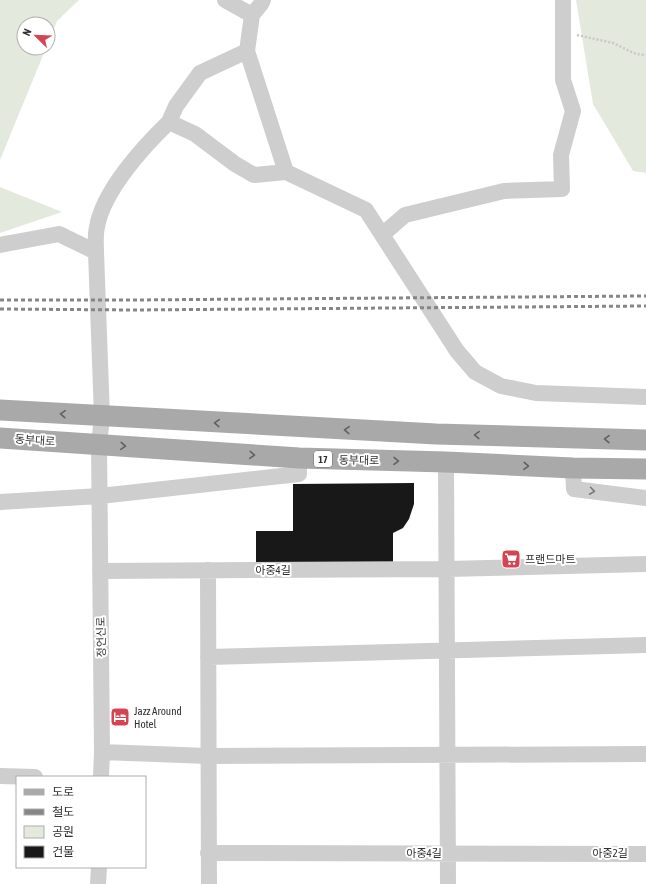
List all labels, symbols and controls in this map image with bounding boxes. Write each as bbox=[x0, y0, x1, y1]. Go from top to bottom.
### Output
north arrow bbox=[16, 16, 56, 56]
text: N bbox=[20, 27, 34, 37]
one-way arrow bbox=[60, 410, 66, 419]
one-way arrow bbox=[214, 418, 220, 427]
one-way arrow bbox=[344, 425, 350, 434]
one-way arrow bbox=[474, 431, 480, 440]
street label: 동부대로 bbox=[14, 433, 56, 447]
one-way arrow bbox=[604, 435, 610, 443]
one-way arrow bbox=[120, 442, 126, 451]
one-way arrow bbox=[249, 450, 255, 459]
road number: 17 bbox=[314, 451, 332, 467]
street label: 동부대로 bbox=[339, 454, 379, 466]
one-way arrow bbox=[393, 456, 399, 465]
one-way arrow bbox=[523, 462, 529, 470]
one-way arrow bbox=[589, 486, 595, 495]
supermarket icon: 프랜드마트 bbox=[500, 548, 522, 570]
place label: 프랜드마트 bbox=[525, 553, 576, 565]
street label: 아중4길 bbox=[255, 564, 291, 576]
street label: 정언신로 bbox=[95, 617, 107, 657]
place label: Jazz Around Hotel bbox=[134, 705, 182, 730]
hotel icon: Jazz Around Hotel bbox=[109, 706, 131, 728]
legend bbox=[16, 776, 146, 868]
text: 도로 bbox=[52, 785, 74, 799]
text: 철도 bbox=[52, 805, 74, 819]
text: 공원 bbox=[52, 825, 74, 839]
text: 건물 bbox=[52, 845, 74, 859]
street label: 아중4길 bbox=[406, 847, 442, 859]
street label: 아중2길 bbox=[592, 847, 628, 859]

